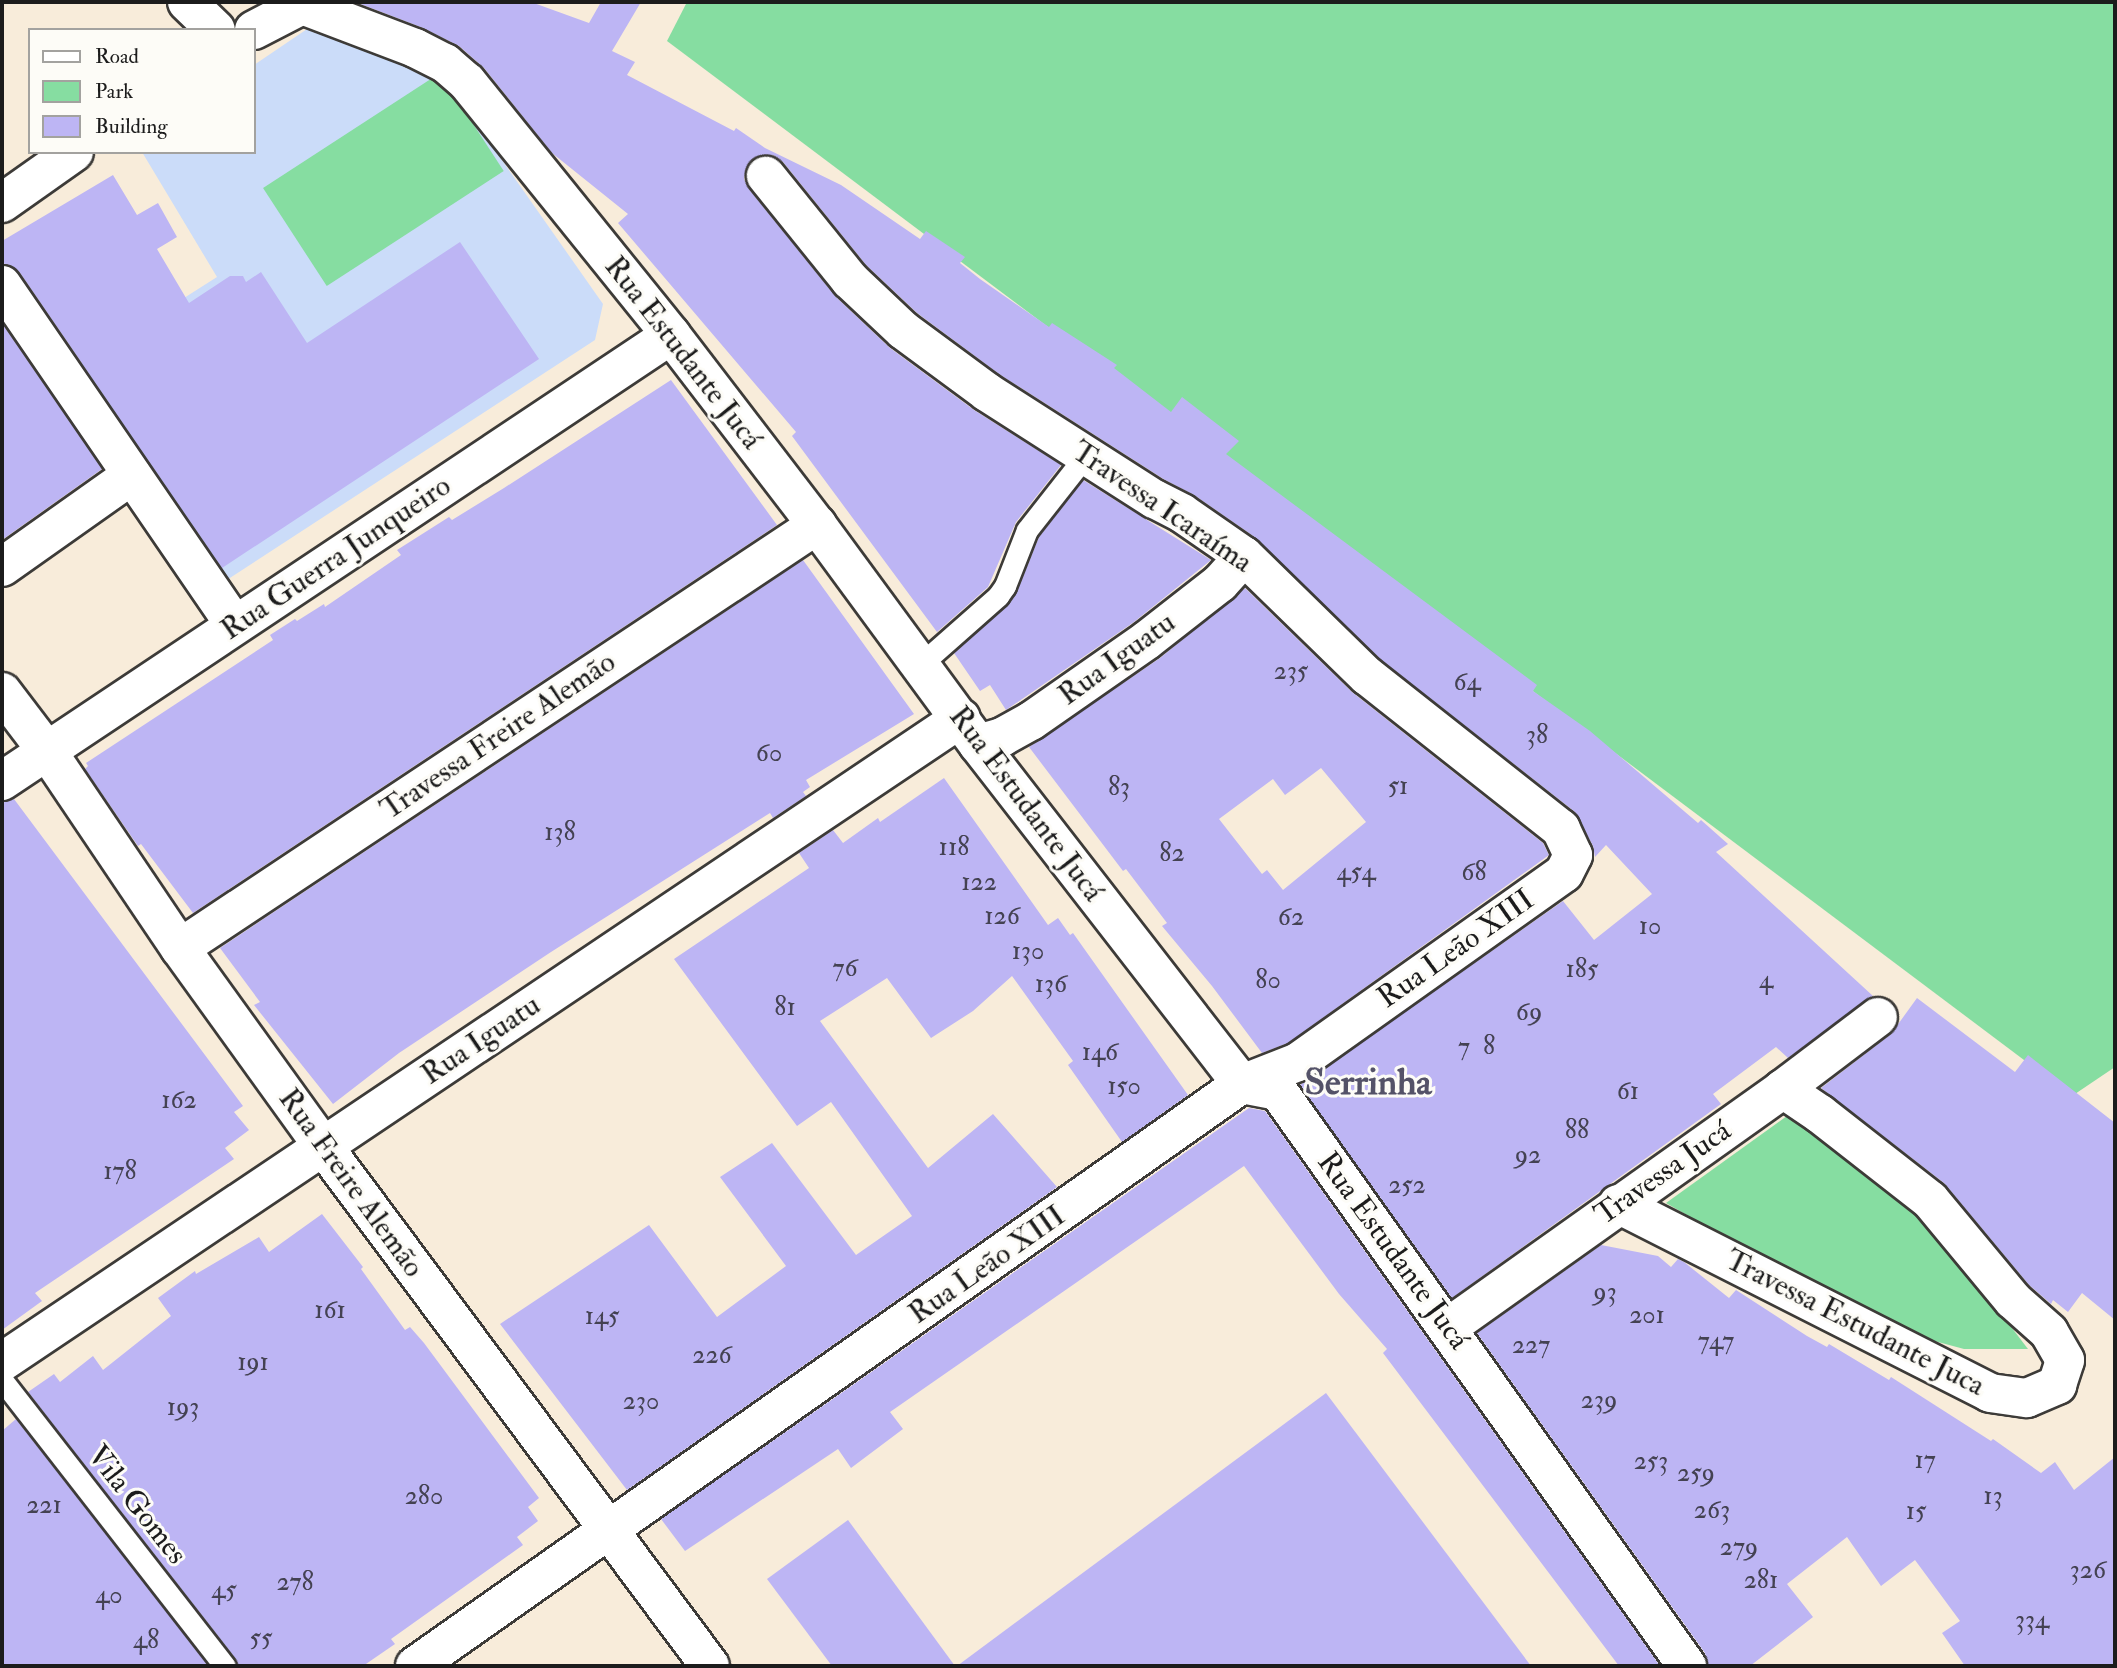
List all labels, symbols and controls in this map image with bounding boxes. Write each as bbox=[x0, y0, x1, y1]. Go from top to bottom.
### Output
legend bbox=[28, 28, 256, 154]
text: Road bbox=[95, 43, 139, 70]
text: Park bbox=[95, 78, 133, 105]
text: Building bbox=[95, 113, 168, 140]
street label: Rua Estudante Jucá bbox=[596, 249, 770, 457]
street label: Travessa Icaraíma bbox=[1065, 433, 1259, 581]
street label: Rua Guerra Junqueiro bbox=[214, 468, 458, 648]
street label: Rua Iguatu bbox=[1052, 605, 1182, 713]
street label: Travessa Freire Alemão bbox=[374, 644, 622, 828]
house number: 235 bbox=[1274, 656, 1308, 688]
house number: 64 bbox=[1453, 667, 1481, 699]
street label: Rua Estudante Jucá bbox=[941, 699, 1111, 909]
house number: 38 bbox=[1526, 720, 1548, 752]
house number: 60 bbox=[756, 738, 782, 770]
house number: 51 bbox=[1388, 771, 1408, 803]
house number: 83 bbox=[1108, 772, 1130, 804]
house number: 138 bbox=[544, 817, 576, 849]
house number: 118 bbox=[939, 832, 969, 864]
house number: 82 bbox=[1159, 838, 1185, 870]
house number: 454 bbox=[1337, 857, 1375, 889]
house number: 68 bbox=[1461, 857, 1487, 889]
house number: 122 bbox=[961, 867, 997, 899]
street label: Rua Leão XIII bbox=[1371, 882, 1541, 1016]
house number: 126 bbox=[984, 901, 1020, 933]
house number: 62 bbox=[1278, 902, 1304, 934]
house number: 10 bbox=[1639, 911, 1661, 943]
house number: 130 bbox=[1012, 936, 1044, 968]
house number: 76 bbox=[832, 953, 858, 985]
house number: 185 bbox=[1566, 954, 1598, 986]
house number: 80 bbox=[1255, 965, 1281, 997]
house number: 4 bbox=[1759, 965, 1773, 997]
house number: 136 bbox=[1035, 969, 1067, 1001]
street label: Rua Iguatu bbox=[415, 987, 547, 1093]
house number: 81 bbox=[774, 992, 796, 1024]
house number: 69 bbox=[1516, 997, 1542, 1029]
house number: 8 bbox=[1483, 1031, 1495, 1063]
house number: 7 bbox=[1458, 1032, 1470, 1064]
house number: 146 bbox=[1082, 1037, 1118, 1069]
district label: Serrinha bbox=[1304, 1061, 1432, 1105]
house number: 150 bbox=[1107, 1071, 1141, 1103]
house number: 61 bbox=[1617, 1076, 1639, 1108]
street label: Rua Freire Alemão bbox=[271, 1082, 431, 1284]
house number: 162 bbox=[161, 1085, 197, 1117]
street label: Travessa Jucá bbox=[1588, 1113, 1738, 1233]
house number: 88 bbox=[1565, 1115, 1589, 1147]
house number: 92 bbox=[1515, 1140, 1541, 1172]
street label: Rua Estudante Jucá bbox=[1309, 1145, 1477, 1357]
house number: 178 bbox=[103, 1156, 137, 1188]
house number: 252 bbox=[1388, 1170, 1426, 1202]
street label: Rua Leão XIII bbox=[902, 1198, 1072, 1332]
street label: Travessa Estudante Juca bbox=[1719, 1242, 1991, 1404]
house number: 93 bbox=[1593, 1277, 1617, 1309]
house number: 161 bbox=[314, 1295, 346, 1327]
house number: 201 bbox=[1629, 1300, 1665, 1332]
house number: 145 bbox=[585, 1301, 619, 1333]
house number: 747 bbox=[1698, 1326, 1734, 1358]
house number: 227 bbox=[1512, 1330, 1550, 1362]
house number: 226 bbox=[692, 1340, 732, 1372]
house number: 191 bbox=[237, 1347, 269, 1379]
house number: 239 bbox=[1581, 1385, 1617, 1417]
house number: 230 bbox=[623, 1386, 659, 1418]
house number: 193 bbox=[167, 1392, 199, 1424]
street label: Vila Gomes bbox=[79, 1438, 195, 1572]
house number: 17 bbox=[1914, 1445, 1936, 1477]
house number: 253 bbox=[1634, 1446, 1668, 1478]
house number: 259 bbox=[1677, 1458, 1715, 1490]
house number: 280 bbox=[405, 1481, 443, 1513]
house number: 13 bbox=[1983, 1481, 2003, 1513]
house number: 221 bbox=[26, 1490, 62, 1522]
house number: 263 bbox=[1694, 1495, 1730, 1527]
house number: 15 bbox=[1906, 1496, 1926, 1528]
house number: 279 bbox=[1720, 1532, 1758, 1564]
house number: 326 bbox=[2070, 1555, 2106, 1587]
house number: 281 bbox=[1744, 1565, 1778, 1597]
house number: 278 bbox=[276, 1567, 314, 1599]
house number: 45 bbox=[211, 1575, 237, 1607]
house number: 40 bbox=[95, 1580, 123, 1612]
house number: 334 bbox=[2015, 1605, 2049, 1637]
house number: 55 bbox=[250, 1623, 272, 1655]
house number: 48 bbox=[133, 1625, 159, 1657]

